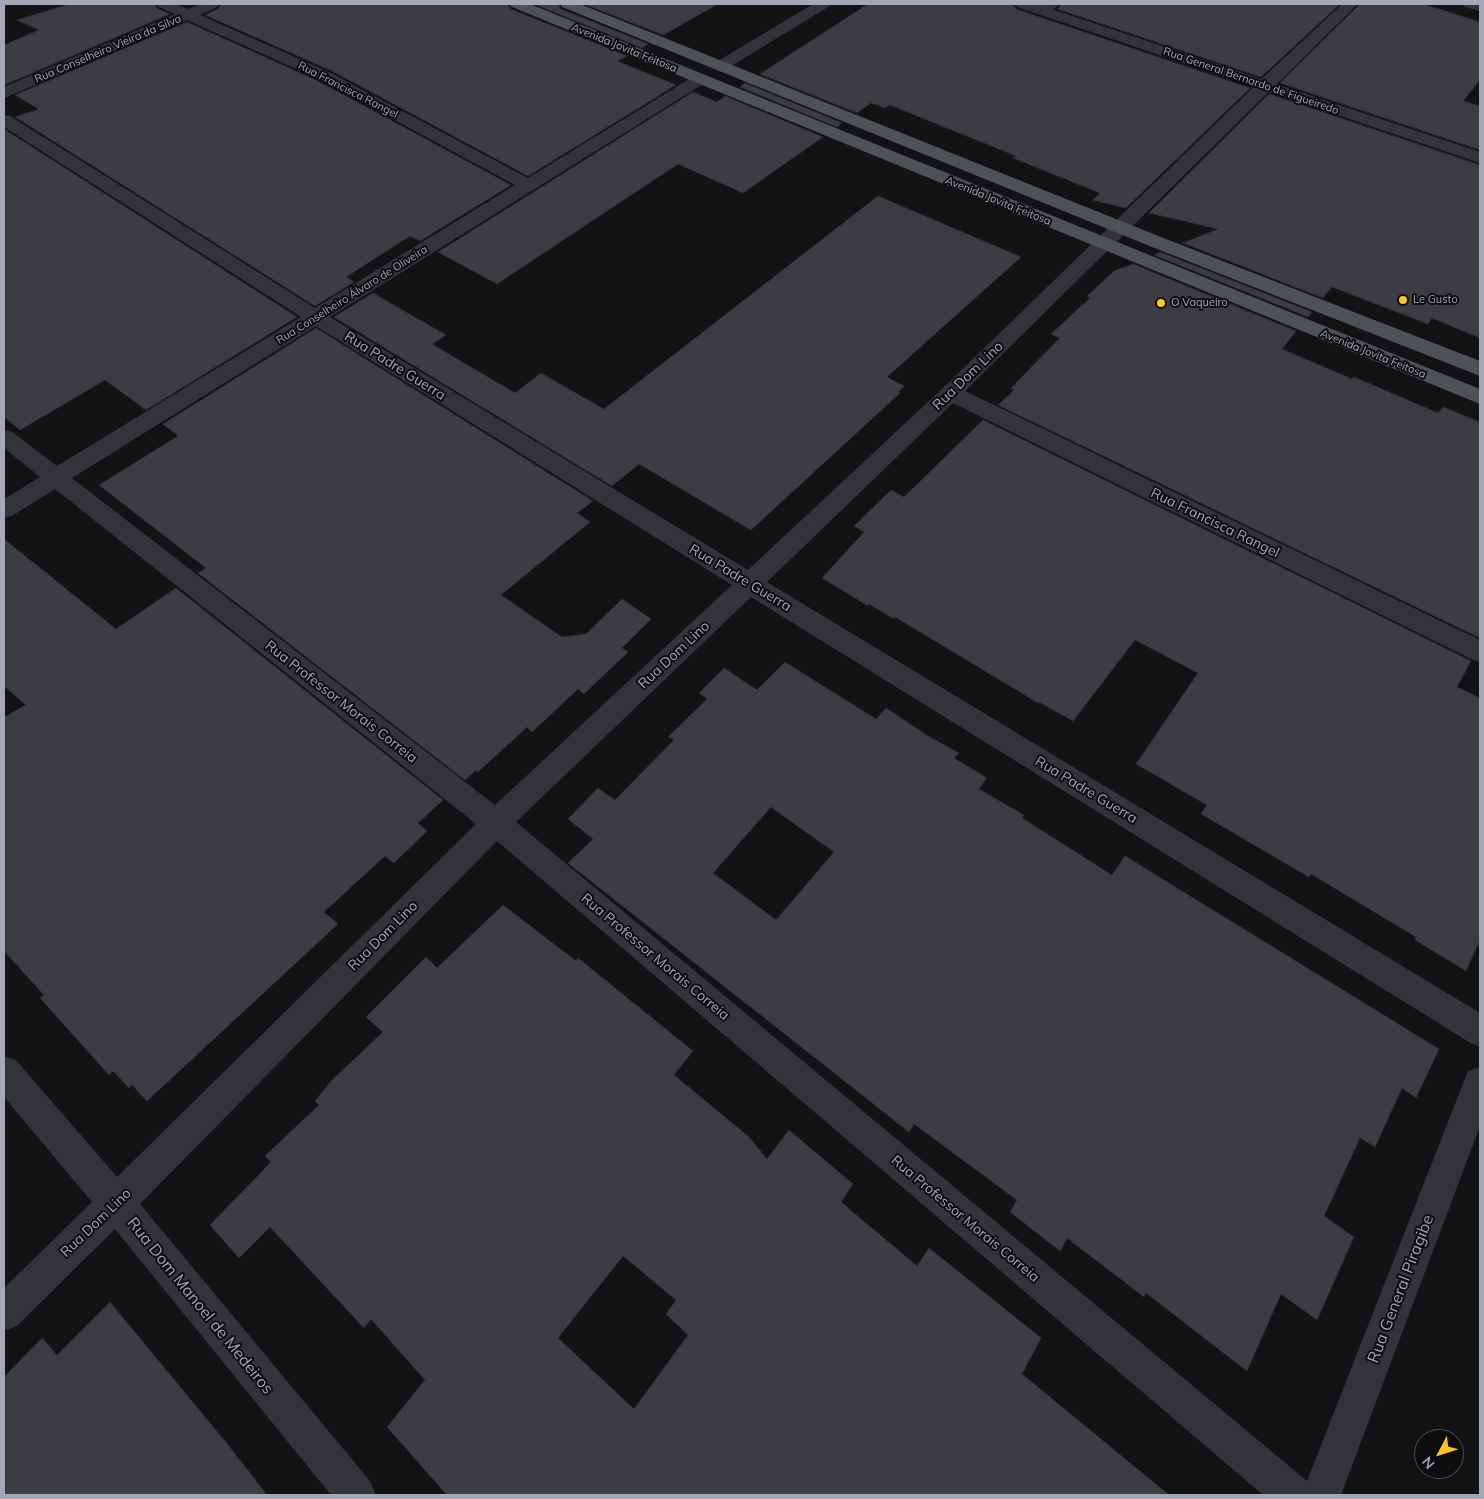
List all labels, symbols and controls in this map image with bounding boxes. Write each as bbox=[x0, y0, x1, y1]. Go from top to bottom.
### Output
street label: Rua Conselheiro Vieira da Silva bbox=[33, 12, 183, 86]
street label: Avenida Jovita Feitosa bbox=[569, 21, 679, 75]
street label: Rua General Bernardo de Figueiredo bbox=[1162, 45, 1340, 117]
street label: Rua Francisca Rangel bbox=[296, 59, 400, 121]
street label: Avenida Jovita Feitosa bbox=[943, 174, 1053, 228]
street label: Rua Conselheiro Álvaro de Oliveira bbox=[274, 243, 430, 347]
place label: Le Gusto bbox=[1413, 293, 1458, 307]
marker: Le Gusto bbox=[1397, 294, 1409, 306]
place label: O Vaqueiro bbox=[1171, 296, 1228, 310]
marker: O Vaqueiro bbox=[1155, 297, 1167, 309]
street label: Avenida Jovita Feitosa bbox=[1318, 327, 1428, 381]
street label: Rua Padre Guerra bbox=[341, 328, 449, 404]
street label: Rua Dom Lino bbox=[929, 338, 1007, 414]
street label: Rua Francisca Rangel bbox=[1148, 485, 1282, 561]
street label: Rua Padre Guerra bbox=[686, 541, 794, 615]
street label: Rua Dom Lino bbox=[635, 618, 713, 692]
street label: Rua Professor Morais Correia bbox=[262, 637, 420, 767]
street label: Rua Padre Guerra bbox=[1032, 753, 1140, 827]
street label: Rua Professor Morais Correia bbox=[577, 890, 733, 1024]
street label: Rua Dom Lino bbox=[345, 898, 421, 974]
street label: Rua Professor Morais Correia bbox=[887, 1152, 1043, 1286]
street label: Rua Dom Lino bbox=[57, 1185, 135, 1261]
street label: Rua General Piragibe bbox=[1364, 1212, 1438, 1366]
street label: Rua Dom Manoel de Medeiros bbox=[123, 1214, 277, 1398]
north arrow bbox=[1414, 1429, 1464, 1479]
text: N bbox=[1418, 1453, 1439, 1473]

